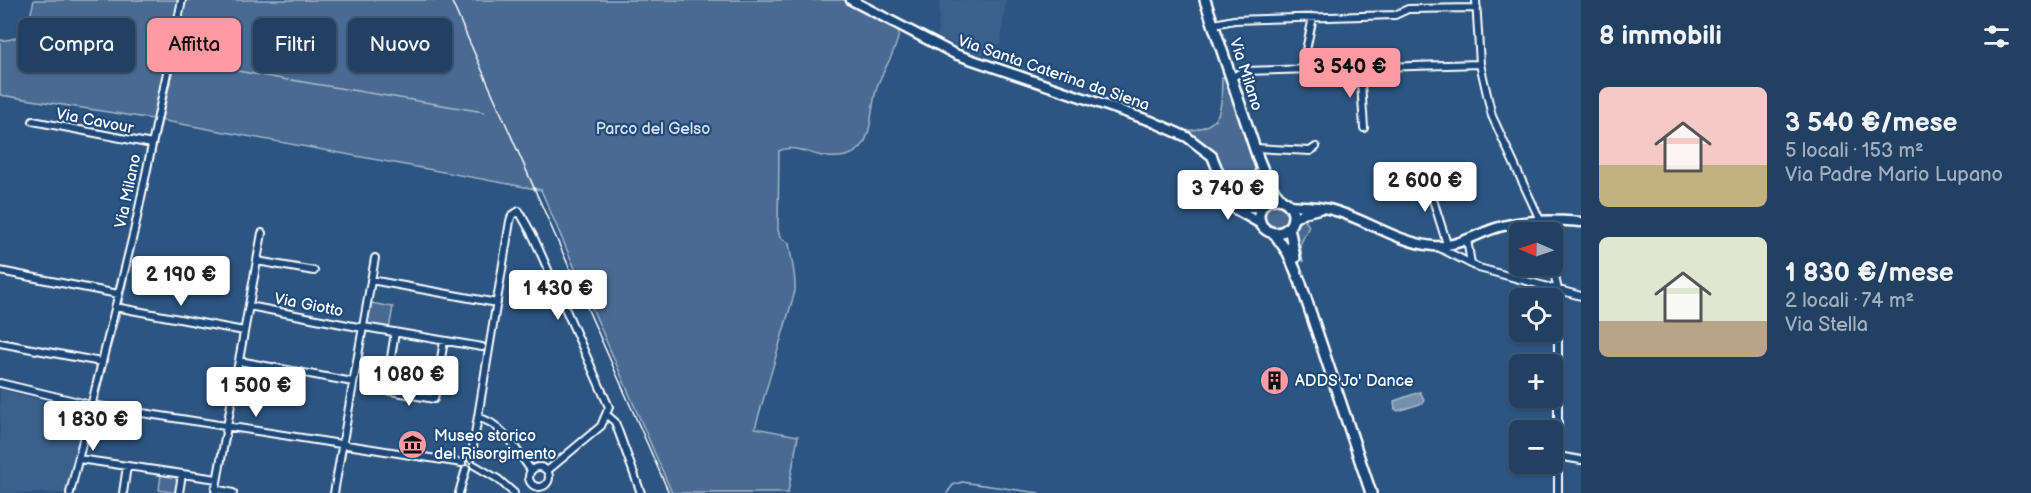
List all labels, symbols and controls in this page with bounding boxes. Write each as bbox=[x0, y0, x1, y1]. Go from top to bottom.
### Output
chip: Compra bbox=[18, 18, 135, 72]
chip: Affitta bbox=[147, 18, 241, 72]
chip: Filtri bbox=[253, 18, 336, 72]
chip: Nuovo bbox=[348, 18, 452, 72]
icon: filters bbox=[1980, 20, 2013, 53]
text: 8 immobili bbox=[1599, 21, 1722, 52]
street label: Via Santa Caterina da Siena bbox=[955, 32, 1152, 115]
street label: Via Milano bbox=[1225, 36, 1266, 113]
pin: 3 540 € bbox=[1295, 48, 1405, 99]
text: 3 540 € bbox=[1313, 55, 1387, 79]
street label: Via Cavour bbox=[54, 105, 135, 138]
text: 3 540 €/mese bbox=[1785, 108, 1957, 139]
icon: home bbox=[1647, 111, 1719, 183]
park label: Parco del Gelso bbox=[596, 120, 710, 139]
text: 5 locali · 153 m² bbox=[1785, 139, 1924, 163]
street label: Via Milano bbox=[111, 153, 146, 230]
pin: 2 600 € bbox=[1370, 162, 1480, 213]
text: Via Padre Mario Lupano bbox=[1785, 163, 2003, 187]
text: 2 600 € bbox=[1388, 169, 1462, 193]
pin: 3 740 € bbox=[1173, 170, 1283, 221]
text: 3 740 € bbox=[1192, 177, 1264, 201]
north arrow bbox=[1509, 222, 1563, 276]
map controls bbox=[1509, 222, 1563, 474]
pin: 2 190 € bbox=[126, 256, 236, 307]
text: 1 830 €/mese bbox=[1785, 258, 1954, 289]
icon: home bbox=[1647, 261, 1719, 333]
text: 2 190 € bbox=[146, 263, 216, 287]
pin: 1 430 € bbox=[503, 270, 613, 321]
text: 1 430 € bbox=[523, 277, 593, 301]
button: locate bbox=[1509, 288, 1563, 342]
street label: Via Giotto bbox=[272, 289, 345, 321]
text: 2 locali · 74 m² bbox=[1785, 289, 1914, 313]
text: Via Stella bbox=[1785, 313, 1868, 337]
button: + bbox=[1509, 354, 1563, 408]
pin: 1 080 € bbox=[354, 356, 464, 407]
text: 1 080 € bbox=[373, 363, 445, 387]
building icon: ADDS Jo' Dance bbox=[1258, 364, 1290, 396]
pin: 1 500 € bbox=[201, 367, 311, 418]
place label: ADDS Jo' Dance bbox=[1295, 372, 1414, 391]
text: 1 500 € bbox=[221, 374, 291, 398]
pin: 1 830 € bbox=[38, 401, 148, 452]
text: 1 830 € bbox=[58, 408, 128, 432]
button: − bbox=[1509, 420, 1563, 474]
place label: Museo storico del Risorgimento bbox=[434, 427, 556, 464]
museum icon: Museo storico del Risorgimento bbox=[397, 428, 429, 460]

